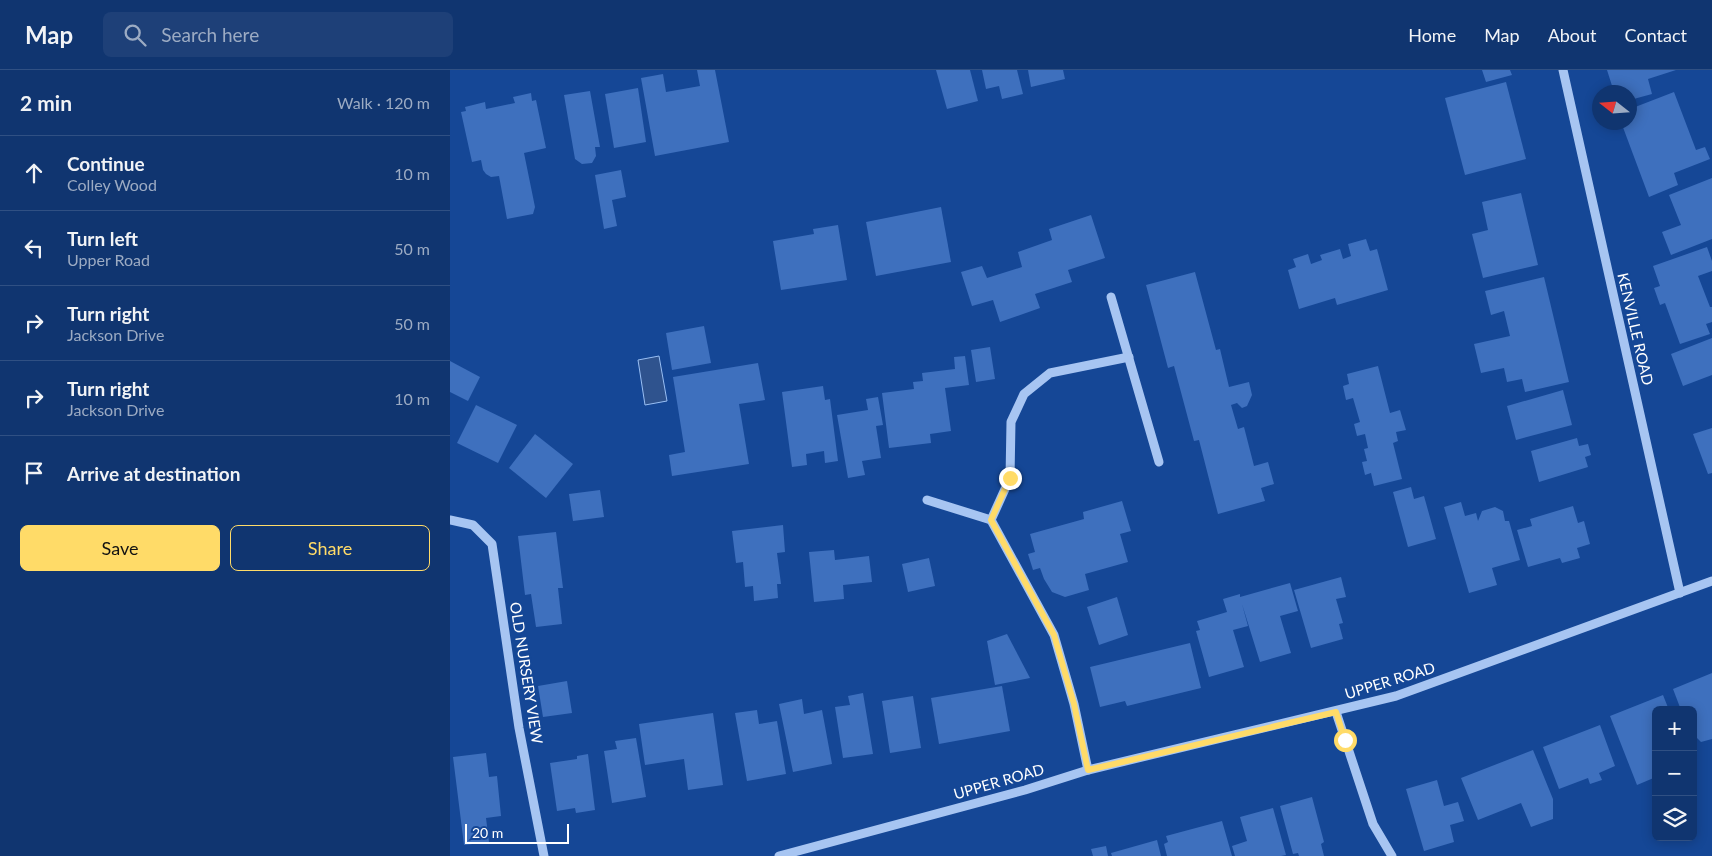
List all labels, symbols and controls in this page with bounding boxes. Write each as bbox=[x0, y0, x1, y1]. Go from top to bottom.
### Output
search box bbox=[103, 12, 453, 57]
text: Map bbox=[25, 20, 73, 49]
icon: search bbox=[121, 21, 149, 49]
text: Search here bbox=[161, 23, 259, 46]
text: Home bbox=[1408, 24, 1456, 46]
text: Map bbox=[1484, 24, 1520, 46]
text: About bbox=[1548, 24, 1597, 46]
text: Contact bbox=[1625, 24, 1687, 46]
north arrow bbox=[1592, 85, 1637, 130]
text: 2 min bbox=[20, 90, 72, 115]
text: Walk · 120 m bbox=[337, 93, 430, 112]
text: Continue bbox=[67, 152, 145, 175]
icon: ahead bbox=[20, 159, 48, 187]
text: 10 m bbox=[394, 164, 430, 183]
text: Colley Wood bbox=[67, 175, 157, 194]
text: Turn left bbox=[67, 227, 138, 250]
icon: left bbox=[20, 234, 48, 262]
text: 50 m bbox=[394, 239, 430, 258]
text: Upper Road bbox=[67, 250, 150, 269]
street label: KENVILLE ROAD bbox=[1614, 271, 1658, 387]
text: Turn right bbox=[67, 302, 149, 325]
icon: right bbox=[20, 309, 48, 337]
text: 50 m bbox=[394, 314, 430, 333]
text: Jackson Drive bbox=[67, 325, 164, 344]
text: Turn right bbox=[67, 377, 149, 400]
icon: right bbox=[20, 384, 48, 412]
text: 10 m bbox=[394, 389, 430, 408]
text: Jackson Drive bbox=[67, 400, 164, 419]
icon: arrive bbox=[20, 459, 48, 487]
text: Arrive at destination bbox=[67, 462, 240, 485]
route end bbox=[999, 467, 1022, 490]
button: Save bbox=[20, 525, 220, 571]
button: Share bbox=[230, 525, 430, 571]
street label: OLD NURSERY VIEW bbox=[507, 601, 547, 745]
street label: UPPER ROAD bbox=[1342, 658, 1437, 702]
map controls bbox=[1652, 706, 1697, 841]
button: + bbox=[1652, 706, 1697, 751]
route start bbox=[1334, 729, 1357, 752]
button: − bbox=[1652, 751, 1697, 796]
street label: UPPER ROAD bbox=[951, 759, 1046, 803]
button: layers bbox=[1652, 796, 1697, 841]
scale bar bbox=[465, 821, 569, 844]
text: 20 m bbox=[472, 824, 503, 841]

